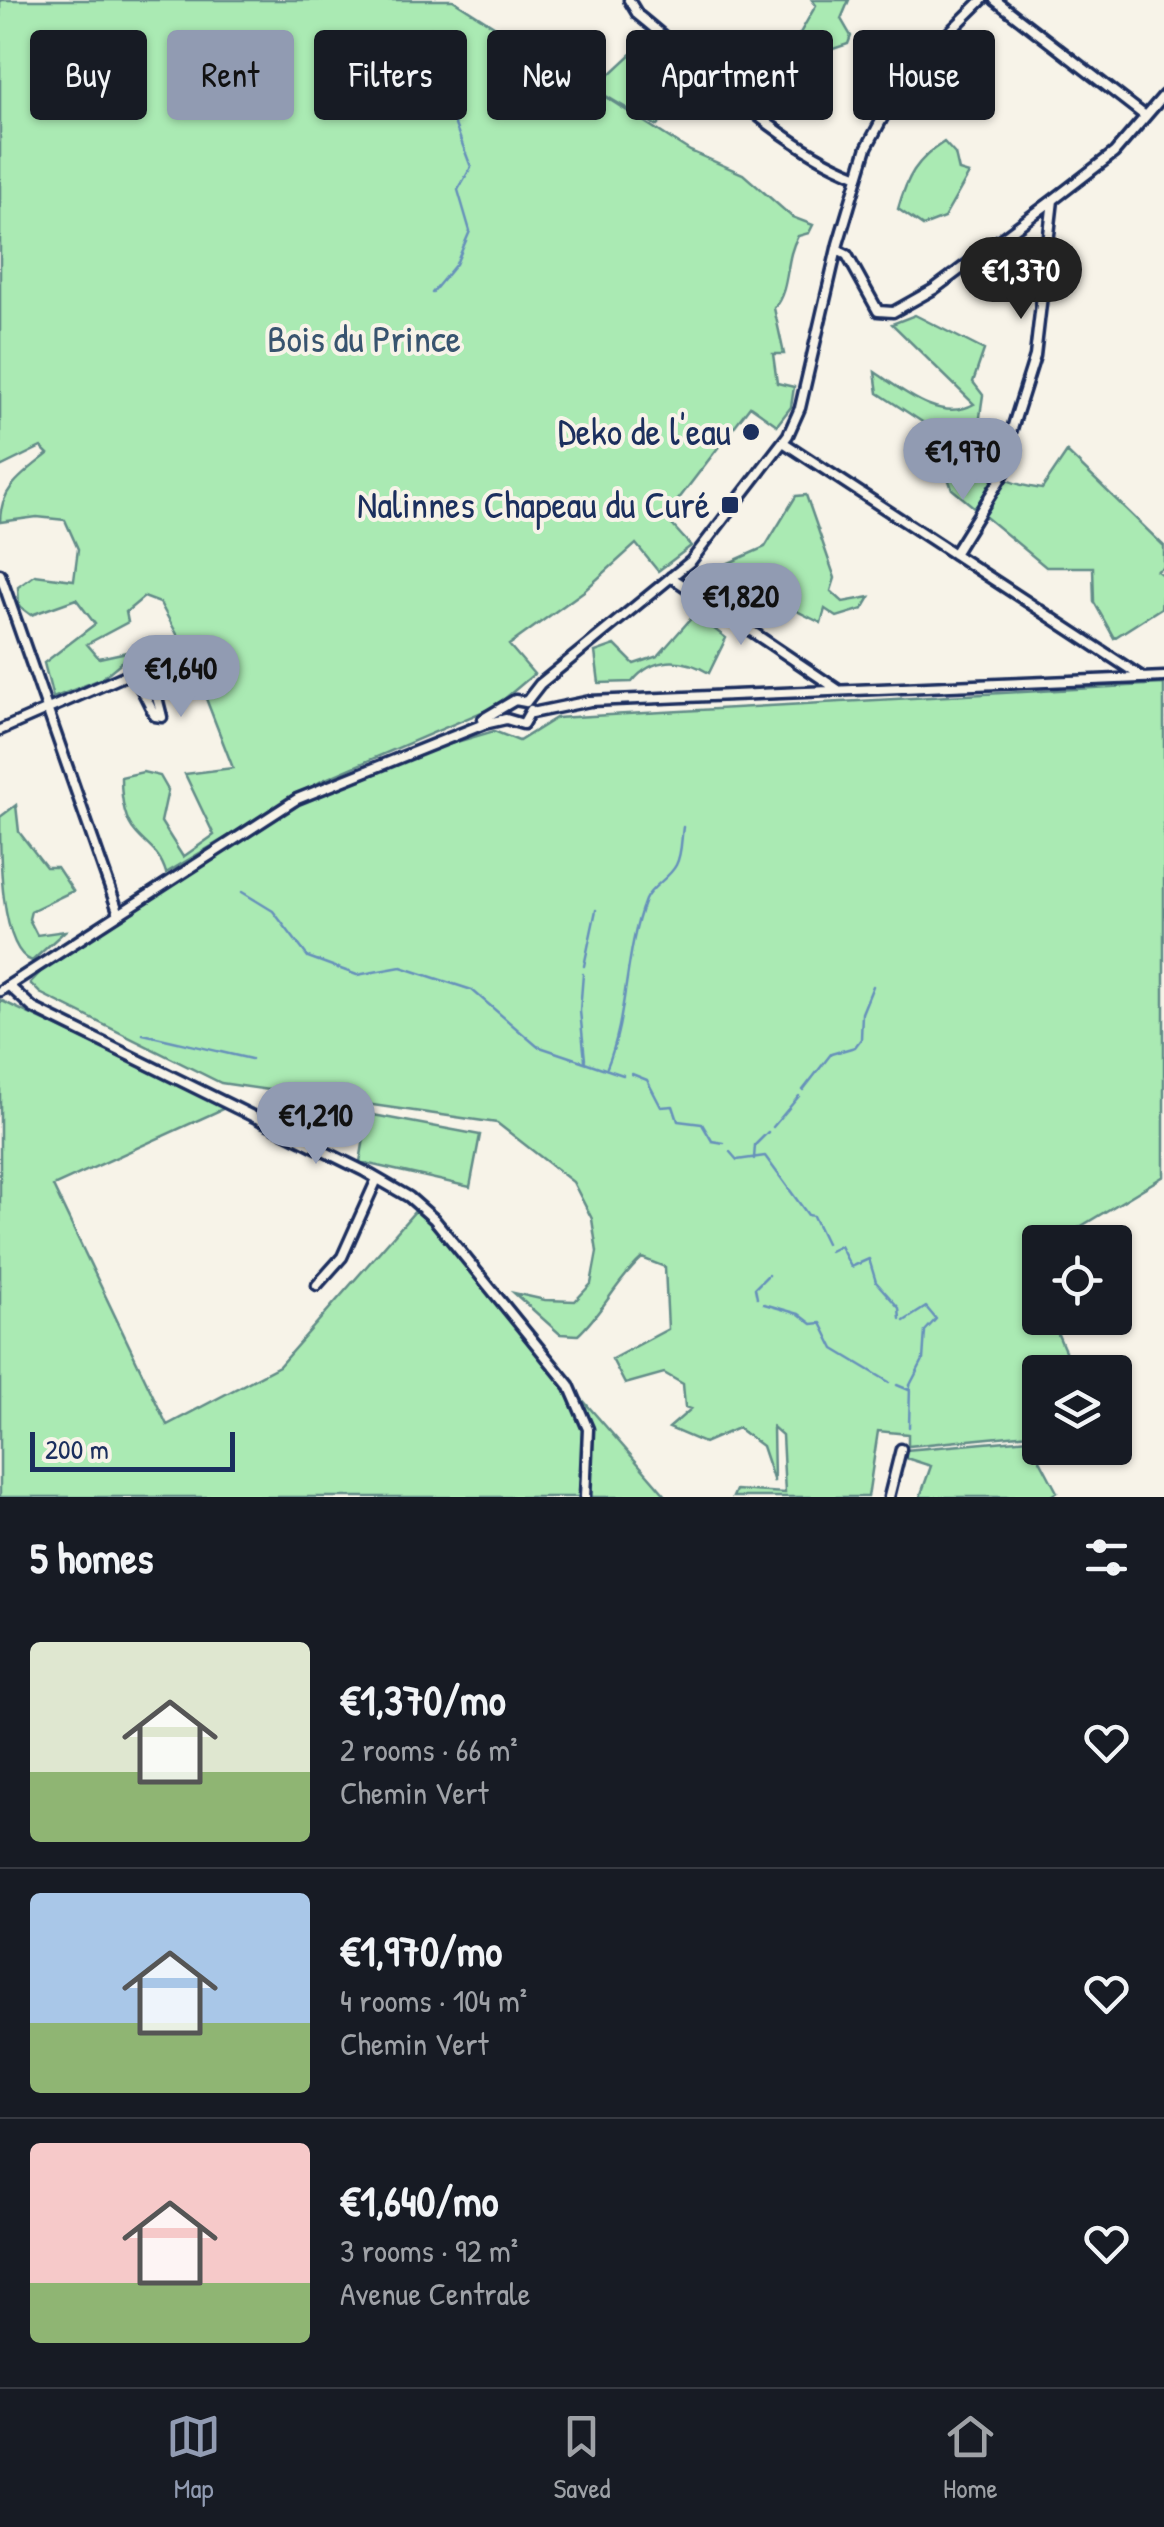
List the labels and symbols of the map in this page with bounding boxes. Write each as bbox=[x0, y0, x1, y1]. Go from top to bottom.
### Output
pin: €1,370 bbox=[940, 237, 1102, 322]
park label: Bois du Prince bbox=[267, 312, 461, 364]
place label: Deko de l'eau bbox=[558, 405, 731, 457]
pin: €1,970 bbox=[882, 418, 1044, 503]
marker: Deko de l'eau bbox=[740, 421, 762, 443]
place label: Nalinnes Chapeau du Curé bbox=[357, 478, 710, 530]
marker: Nalinnes Chapeau du Curé bbox=[719, 494, 741, 516]
pin: €1,820 bbox=[660, 563, 822, 648]
pin: €1,640 bbox=[100, 635, 262, 720]
pin: €1,210 bbox=[235, 1082, 397, 1167]
scale bar bbox=[30, 1427, 235, 1472]

